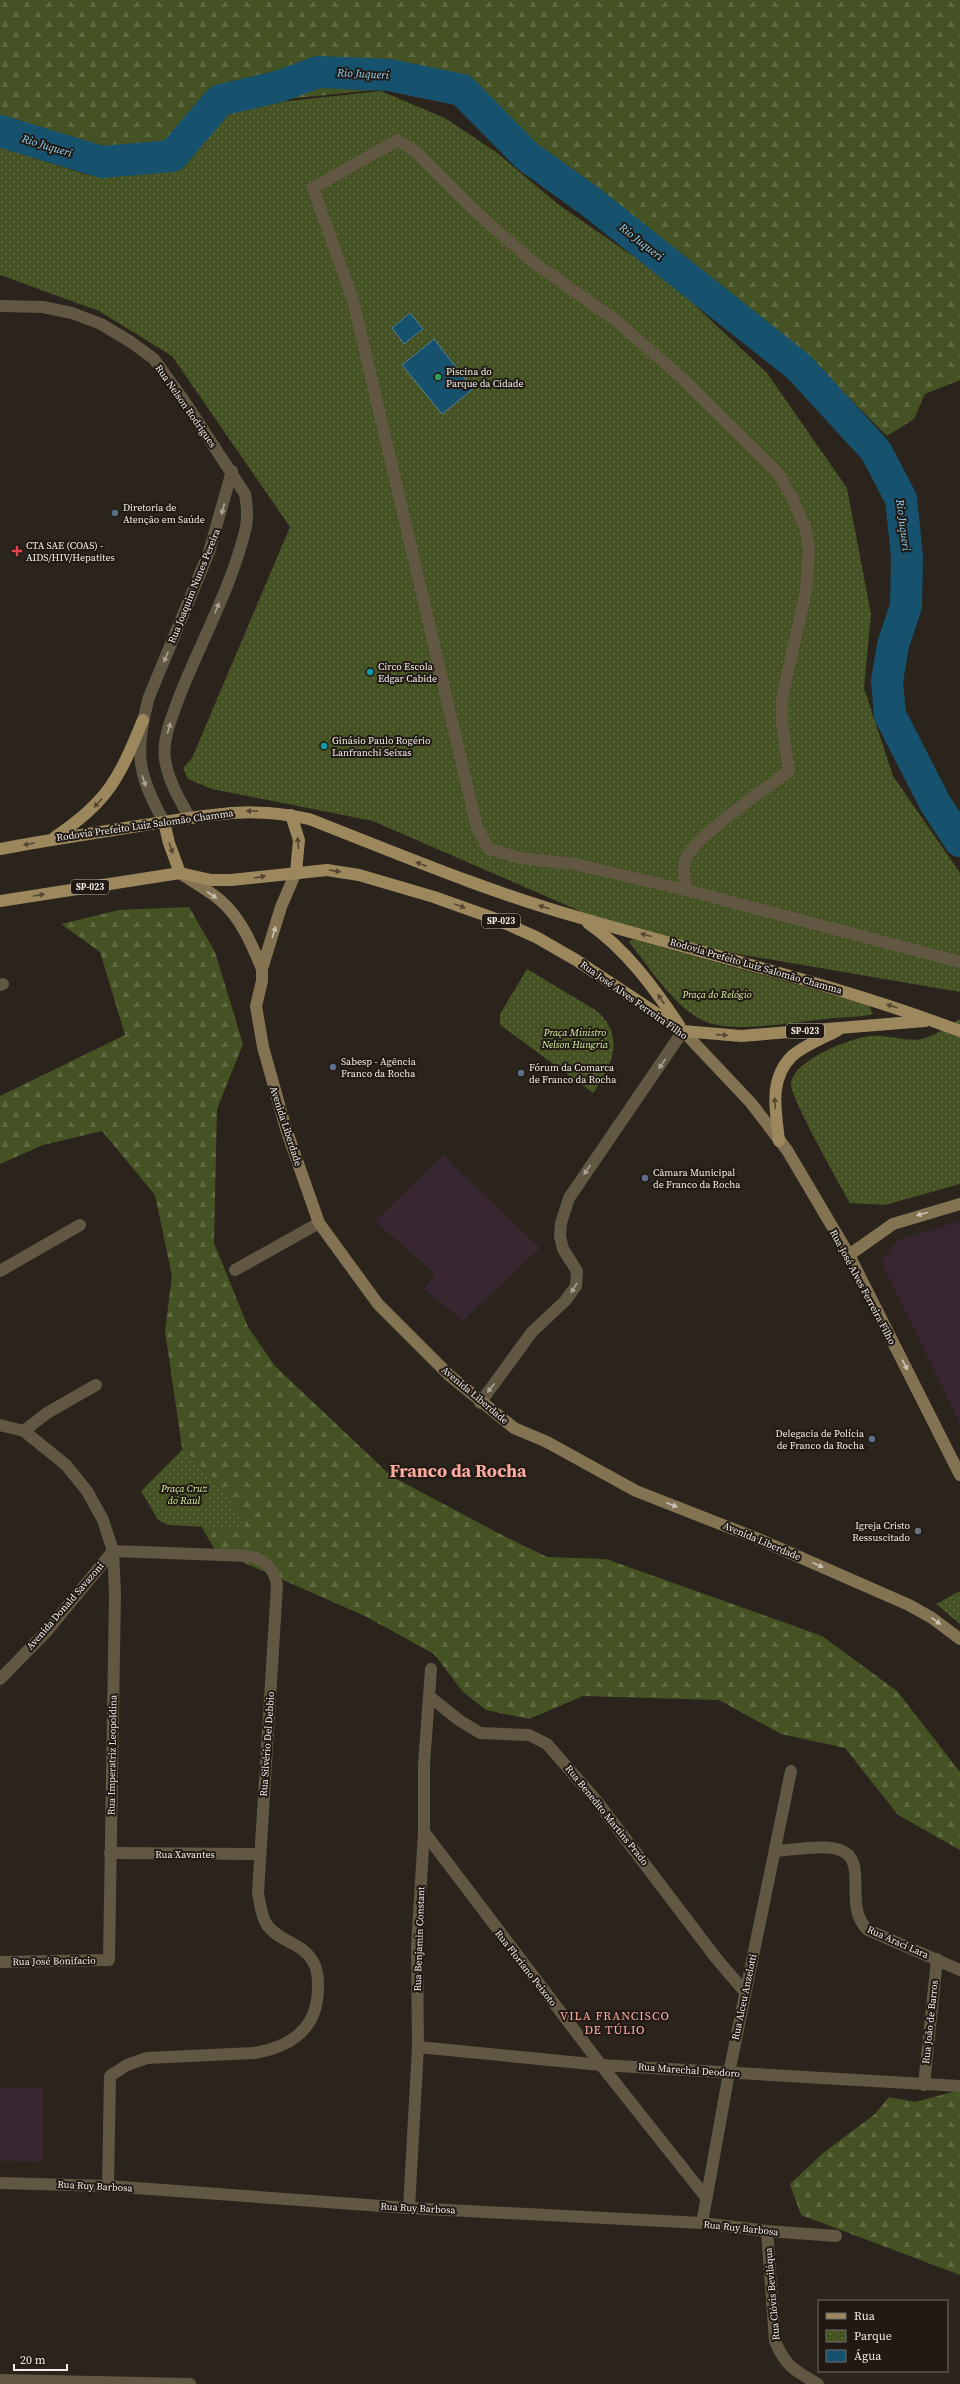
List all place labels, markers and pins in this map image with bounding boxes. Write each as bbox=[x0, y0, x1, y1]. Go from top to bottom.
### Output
place label: Piscina do Parque da Cidade bbox=[446, 365, 524, 390]
marker: Piscina do Parque da Cidade bbox=[433, 372, 443, 382]
place label: Diretoria de Atenção em Saúde bbox=[123, 501, 205, 526]
marker: Diretoria de Atenção em Saúde bbox=[110, 508, 120, 518]
place label: CTA SAE (COAS) - AIDS/HIV/Hepatites bbox=[26, 539, 115, 564]
marker: CTA SAE (COAS) - AIDS/HIV/Hepatites bbox=[11, 545, 23, 557]
place label: Circo Escola Edgar Cabide bbox=[378, 660, 437, 685]
marker: Circo Escola Edgar Cabide bbox=[365, 667, 375, 677]
place label: Ginásio Paulo Rogério Lanfranchi Seixas bbox=[332, 734, 431, 759]
marker: Ginásio Paulo Rogério Lanfranchi Seixas bbox=[319, 741, 329, 751]
place label: Sabesp - Agência Franco da Rocha bbox=[341, 1055, 417, 1080]
place label: Fórum da Comarca de Franco da Rocha bbox=[529, 1061, 617, 1086]
marker: Sabesp - Agência Franco da Rocha bbox=[328, 1062, 338, 1072]
marker: Fórum da Comarca de Franco da Rocha bbox=[516, 1068, 526, 1078]
place label: Câmara Municipal de Franco da Rocha bbox=[653, 1166, 741, 1191]
marker: Câmara Municipal de Franco da Rocha bbox=[640, 1173, 650, 1183]
place label: Delegacia de Polícia de Franco da Rocha bbox=[775, 1427, 865, 1452]
marker: Delegacia de Polícia de Franco da Rocha bbox=[867, 1434, 877, 1444]
place label: Igreja Cristo Ressuscitado bbox=[852, 1519, 911, 1544]
marker: Igreja Cristo Ressuscitado bbox=[913, 1526, 923, 1536]

